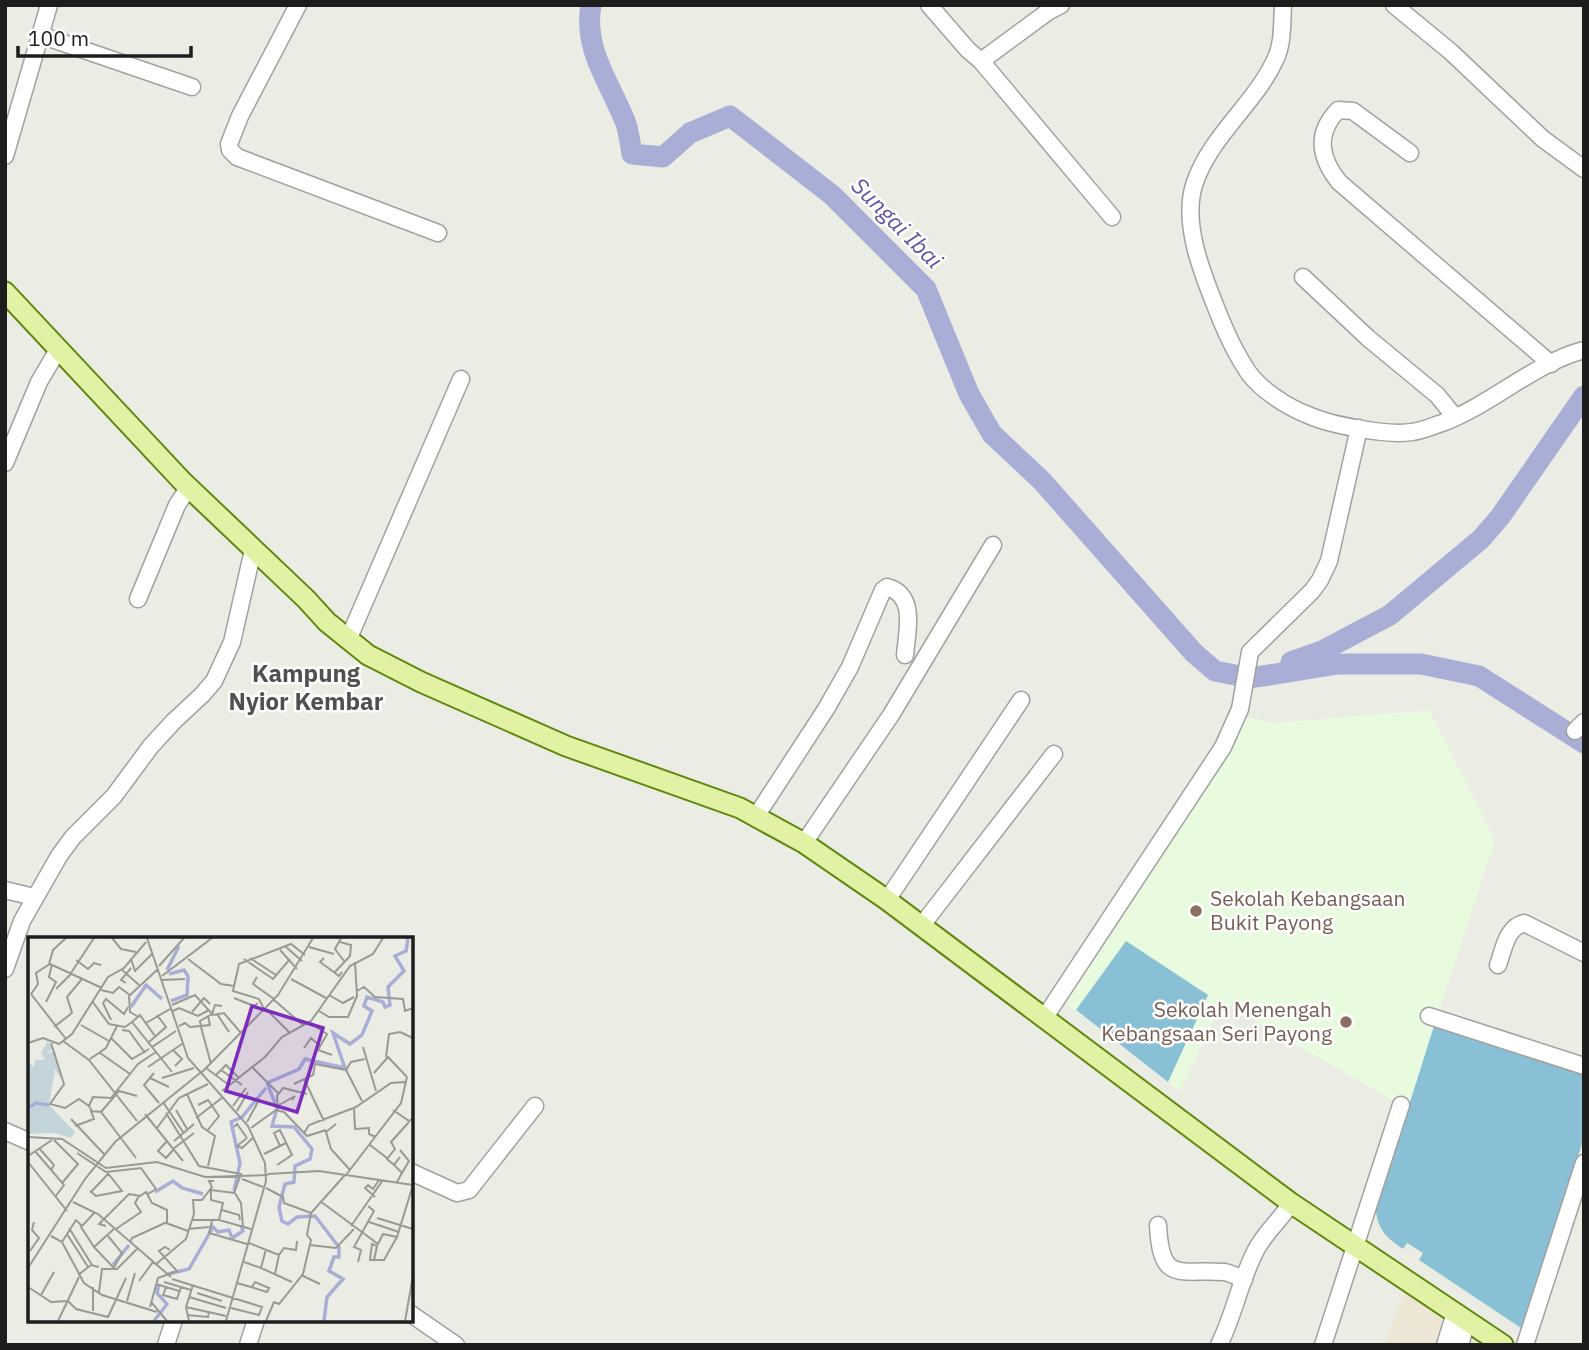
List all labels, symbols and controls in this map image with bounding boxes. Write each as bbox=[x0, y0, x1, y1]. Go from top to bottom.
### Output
scale bar bbox=[18, 14, 191, 58]
text: 100 m bbox=[28, 24, 89, 52]
water label: Sungai Ibai bbox=[846, 170, 950, 275]
district label: Kampung Nyior Kembar bbox=[229, 657, 384, 717]
place label: Sekolah Kebangsaan Bukit Payong bbox=[1210, 884, 1405, 936]
marker: Sekolah Kebangsaan Bukit Payong bbox=[1188, 903, 1204, 919]
inset map bbox=[28, 937, 413, 1322]
place label: Sekolah Menengah Kebangsaan Seri Payong bbox=[1101, 995, 1332, 1047]
marker: Sekolah Menengah Kebangsaan Seri Payong bbox=[1338, 1014, 1354, 1030]

